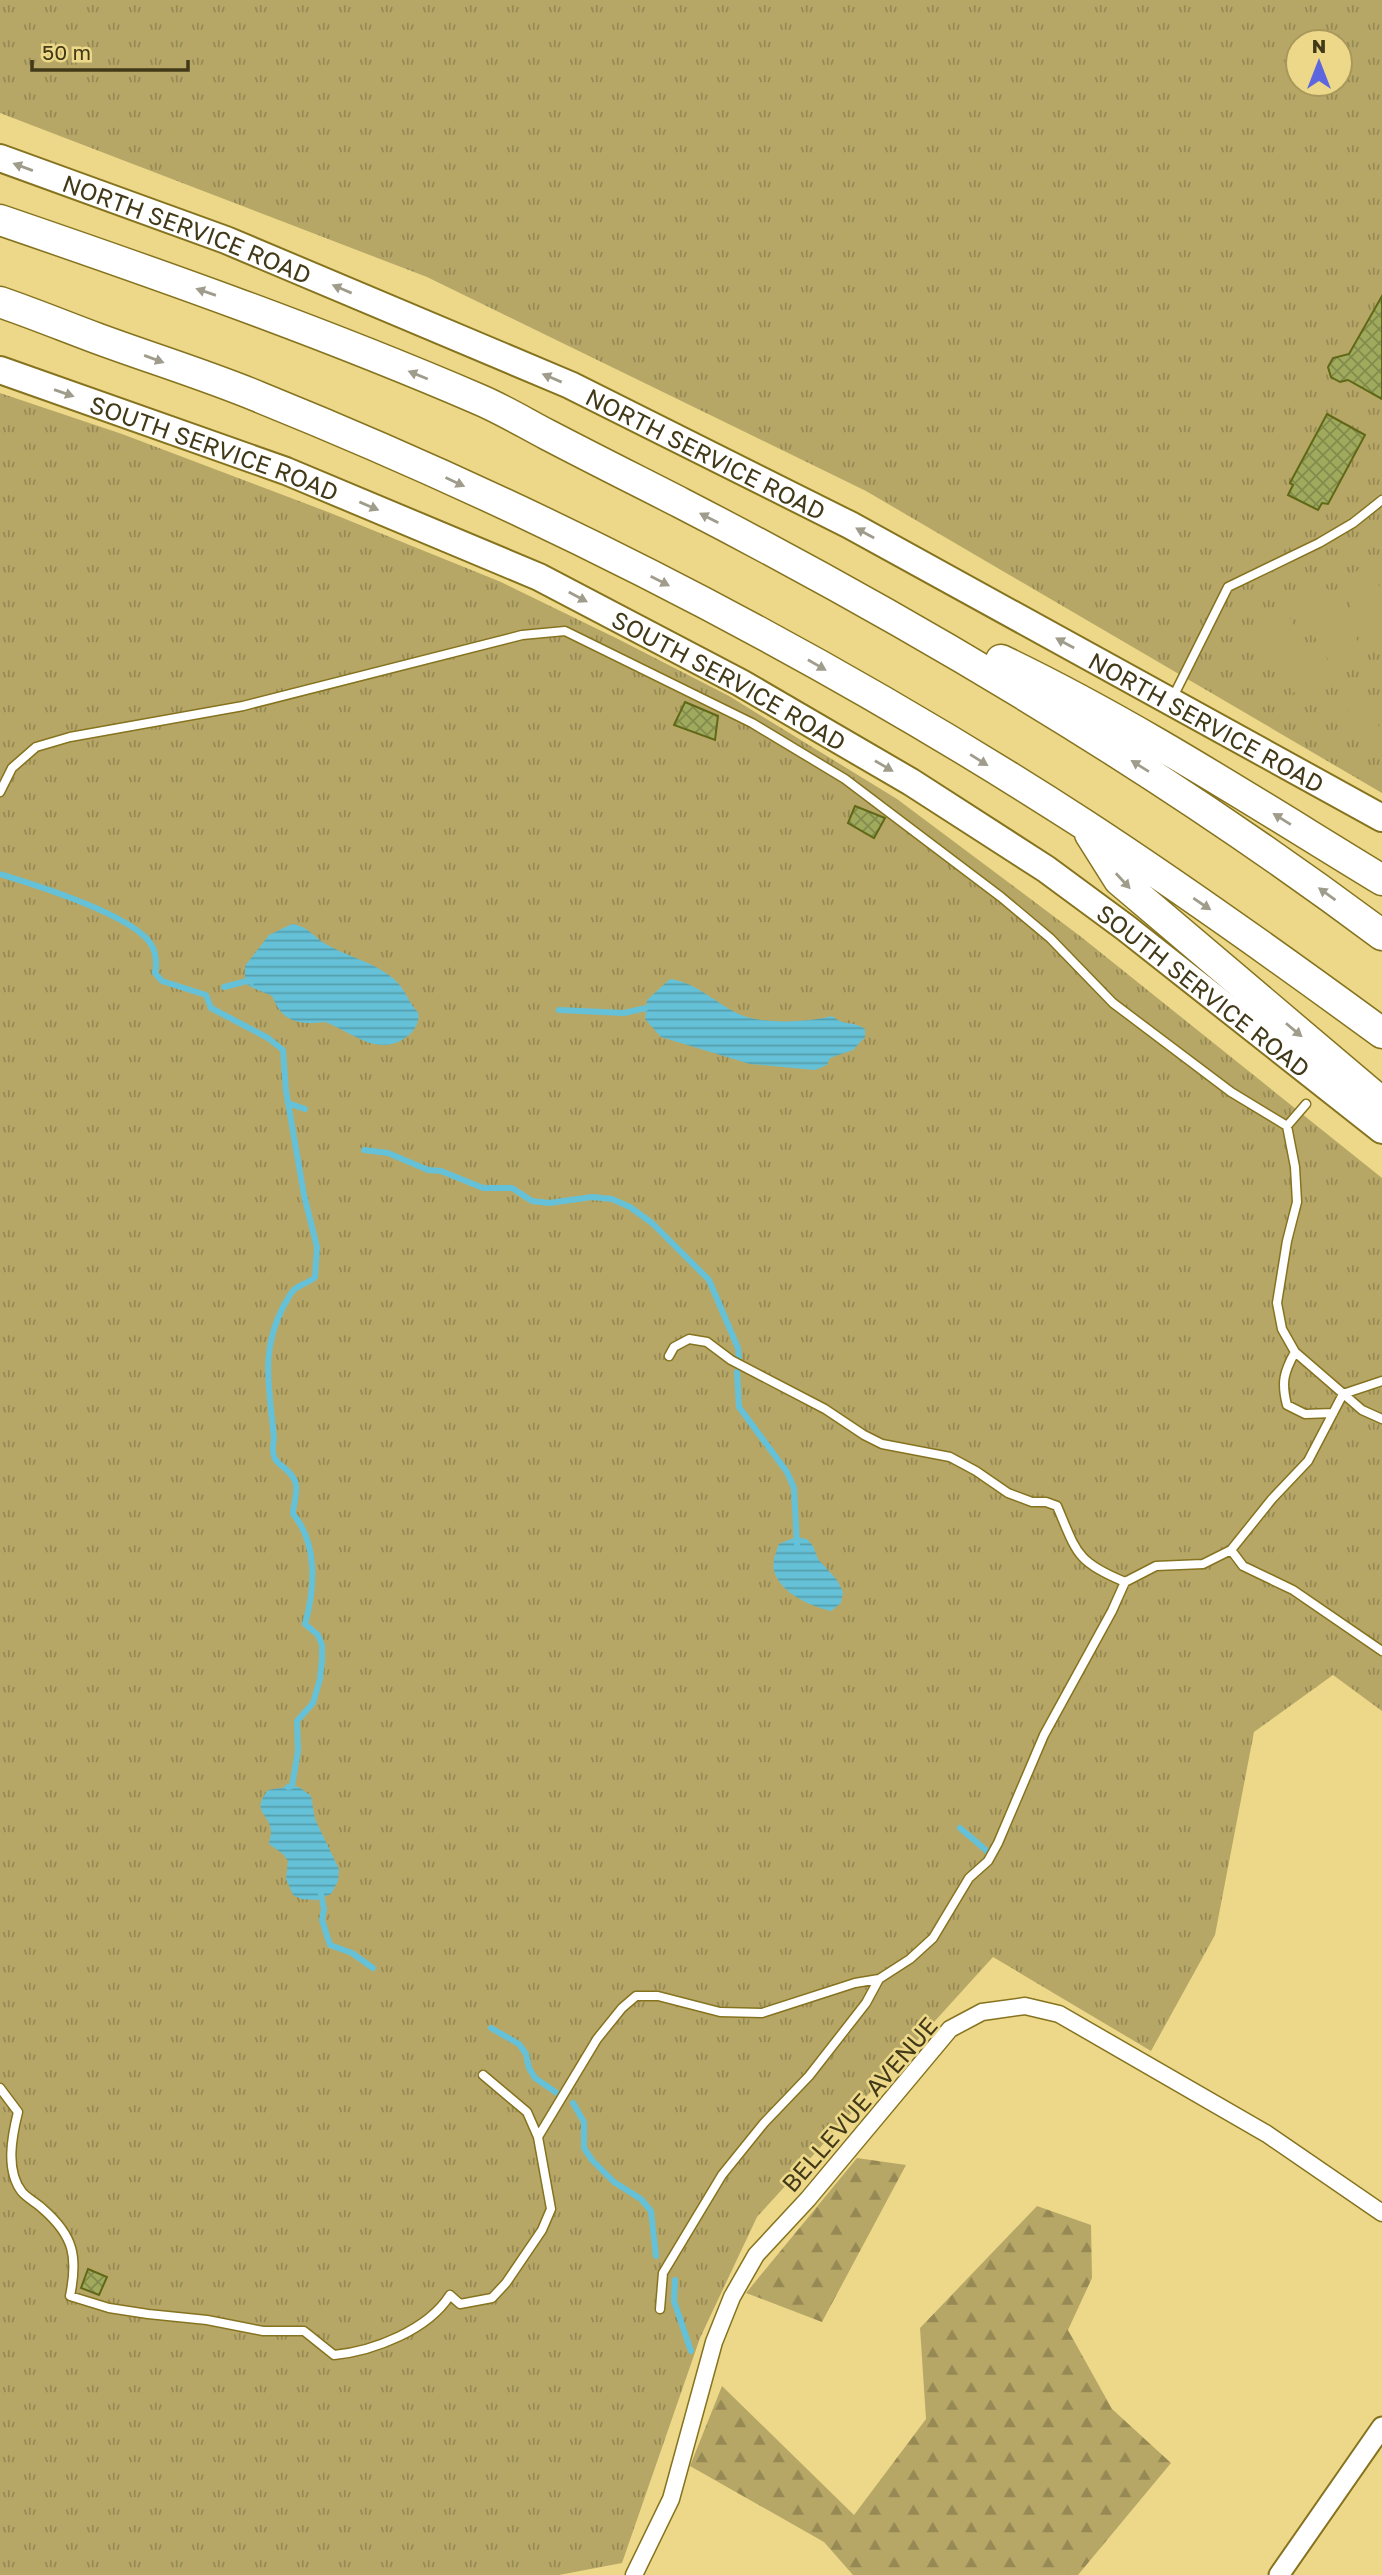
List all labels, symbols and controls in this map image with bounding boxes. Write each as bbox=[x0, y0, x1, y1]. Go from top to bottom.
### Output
scale bar bbox=[32, 28, 187, 72]
north arrow bbox=[1284, 28, 1354, 98]
text: N bbox=[1312, 34, 1326, 57]
text: 50 m bbox=[42, 39, 91, 65]
one-way arrow bbox=[13, 161, 34, 172]
street label: NORTH SERVICE ROAD bbox=[59, 168, 316, 289]
one-way arrow bbox=[332, 283, 353, 294]
one-way arrow bbox=[196, 286, 217, 297]
one-way arrow bbox=[143, 354, 164, 365]
one-way arrow bbox=[407, 369, 428, 380]
one-way arrow bbox=[541, 372, 562, 383]
street label: NORTH SERVICE ROAD bbox=[582, 381, 831, 525]
one-way arrow bbox=[54, 388, 75, 399]
street label: SOUTH SERVICE ROAD bbox=[86, 388, 343, 506]
one-way arrow bbox=[444, 477, 465, 488]
one-way arrow bbox=[359, 501, 380, 512]
one-way arrow bbox=[699, 512, 719, 523]
one-way arrow bbox=[856, 527, 875, 539]
one-way arrow bbox=[650, 575, 670, 587]
one-way arrow bbox=[568, 592, 588, 603]
street label: SOUTH SERVICE ROAD bbox=[608, 604, 852, 756]
one-way arrow bbox=[1055, 637, 1074, 649]
street label: NORTH SERVICE ROAD bbox=[1084, 645, 1329, 798]
one-way arrow bbox=[807, 659, 826, 671]
one-way arrow bbox=[969, 753, 988, 766]
one-way arrow bbox=[1130, 759, 1149, 772]
one-way arrow bbox=[875, 760, 894, 772]
one-way arrow bbox=[1273, 812, 1292, 825]
one-way arrow bbox=[1114, 872, 1130, 889]
one-way arrow bbox=[1318, 887, 1336, 901]
street label: SOUTH SERVICE ROAD bbox=[1092, 897, 1316, 1082]
one-way arrow bbox=[1192, 897, 1211, 910]
one-way arrow bbox=[1286, 1022, 1303, 1037]
street label: BELLEVUE AVENUE bbox=[775, 2011, 943, 2197]

